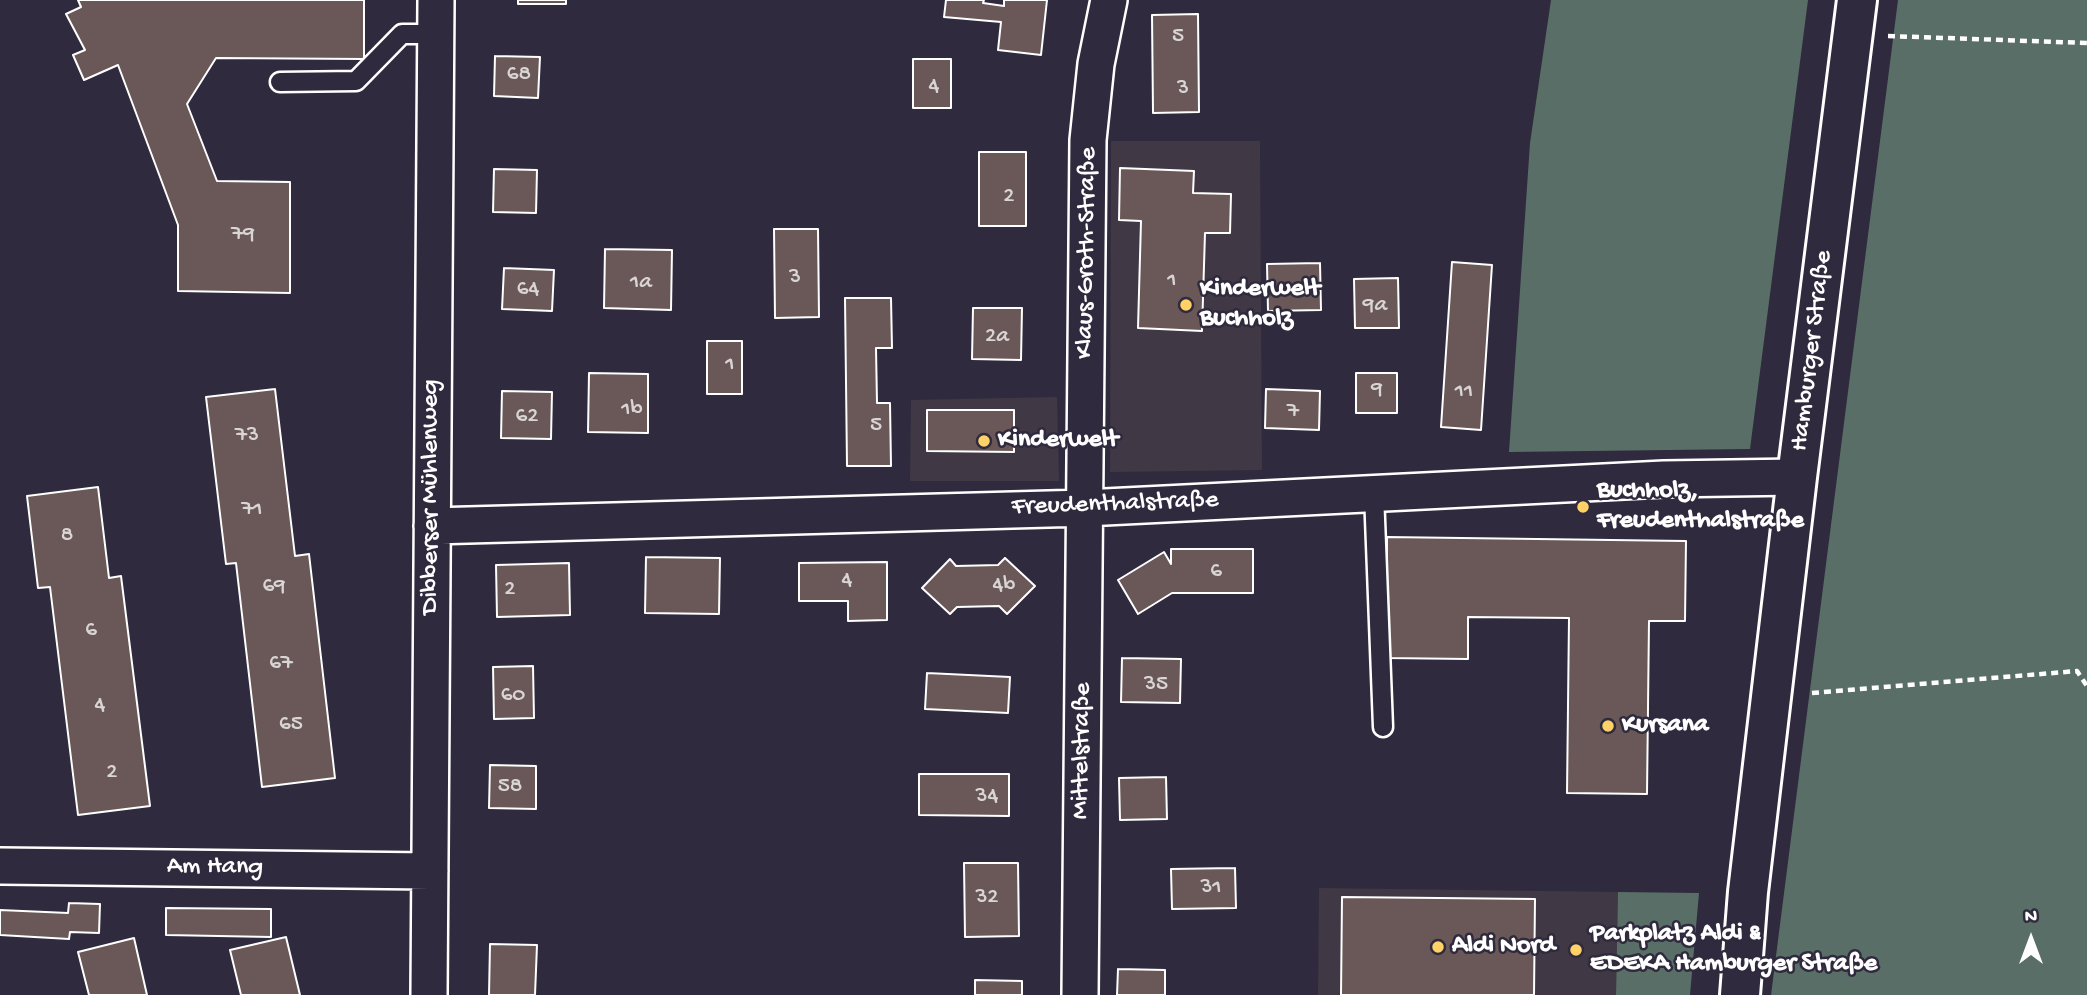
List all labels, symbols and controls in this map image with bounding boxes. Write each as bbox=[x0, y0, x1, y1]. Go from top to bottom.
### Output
house number: 5 bbox=[1172, 23, 1184, 51]
house number: 68 bbox=[507, 61, 531, 89]
house number: 4 bbox=[929, 73, 939, 101]
house number: 3 bbox=[1177, 75, 1189, 103]
street label: Klaus-Groth-Straße bbox=[1071, 147, 1105, 359]
house number: 2 bbox=[1003, 183, 1015, 211]
house number: 79 bbox=[231, 221, 255, 249]
street label: Hamburger Straße bbox=[1785, 249, 1841, 453]
house number: 3 bbox=[789, 264, 801, 292]
house number: 1 bbox=[1167, 267, 1177, 295]
house number: 1a bbox=[630, 269, 652, 297]
place label: Kinderwelt Buchholz bbox=[1200, 274, 1320, 336]
house number: 64 bbox=[517, 276, 539, 304]
house number: 9a bbox=[1363, 292, 1387, 320]
marker: Kinderwelt Buchholz bbox=[1178, 297, 1194, 313]
house number: 2a bbox=[985, 323, 1009, 351]
house number: 1 bbox=[725, 351, 735, 379]
house number: 9 bbox=[1371, 376, 1383, 404]
house number: 11 bbox=[1455, 378, 1473, 406]
street label: Dibberser Mühlenweg bbox=[416, 379, 448, 615]
house number: 1b bbox=[621, 396, 643, 424]
house number: 7 bbox=[1287, 398, 1299, 426]
house number: 62 bbox=[516, 403, 538, 431]
house number: 5 bbox=[870, 412, 882, 440]
house number: 73 bbox=[235, 422, 259, 450]
place label: Kinderwelt bbox=[998, 425, 1118, 457]
marker: Kinderwelt bbox=[976, 433, 992, 449]
place label: Buchholz, Freudenthalstraße bbox=[1597, 476, 1804, 538]
street label: Freudenthalstraße bbox=[1011, 486, 1219, 524]
house number: 71 bbox=[241, 496, 263, 524]
marker: Buchholz, Freudenthalstraße bbox=[1575, 499, 1591, 515]
house number: 8 bbox=[61, 522, 73, 550]
house number: 6 bbox=[1210, 558, 1222, 586]
house number: 4 bbox=[842, 567, 852, 595]
house number: 4b bbox=[992, 572, 1016, 600]
house number: 69 bbox=[262, 573, 286, 601]
house number: 2 bbox=[504, 576, 516, 604]
house number: 6 bbox=[85, 617, 97, 645]
house number: 67 bbox=[269, 650, 293, 678]
house number: 35 bbox=[1144, 671, 1168, 699]
house number: 60 bbox=[501, 682, 525, 710]
street label: Mittelstraße bbox=[1066, 682, 1100, 820]
house number: 4 bbox=[95, 692, 105, 720]
place label: Kursana bbox=[1622, 710, 1709, 742]
house number: 65 bbox=[279, 711, 303, 739]
marker: Kursana bbox=[1600, 718, 1616, 734]
house number: 2 bbox=[106, 759, 118, 787]
house number: 58 bbox=[498, 773, 522, 801]
house number: 34 bbox=[976, 783, 998, 811]
street label: Am Hang bbox=[167, 852, 263, 884]
house number: 31 bbox=[1200, 874, 1222, 902]
house number: 32 bbox=[975, 884, 999, 912]
north arrow bbox=[1996, 904, 2066, 974]
text: N bbox=[2025, 906, 2037, 929]
place label: Parkplatz Aldi & EDEKA Hamburger Straße bbox=[1590, 919, 1877, 981]
place label: Aldi Nord bbox=[1452, 931, 1555, 963]
marker: Aldi Nord bbox=[1430, 939, 1446, 955]
marker: Parkplatz Aldi & EDEKA Hamburger Straße bbox=[1568, 942, 1584, 958]

